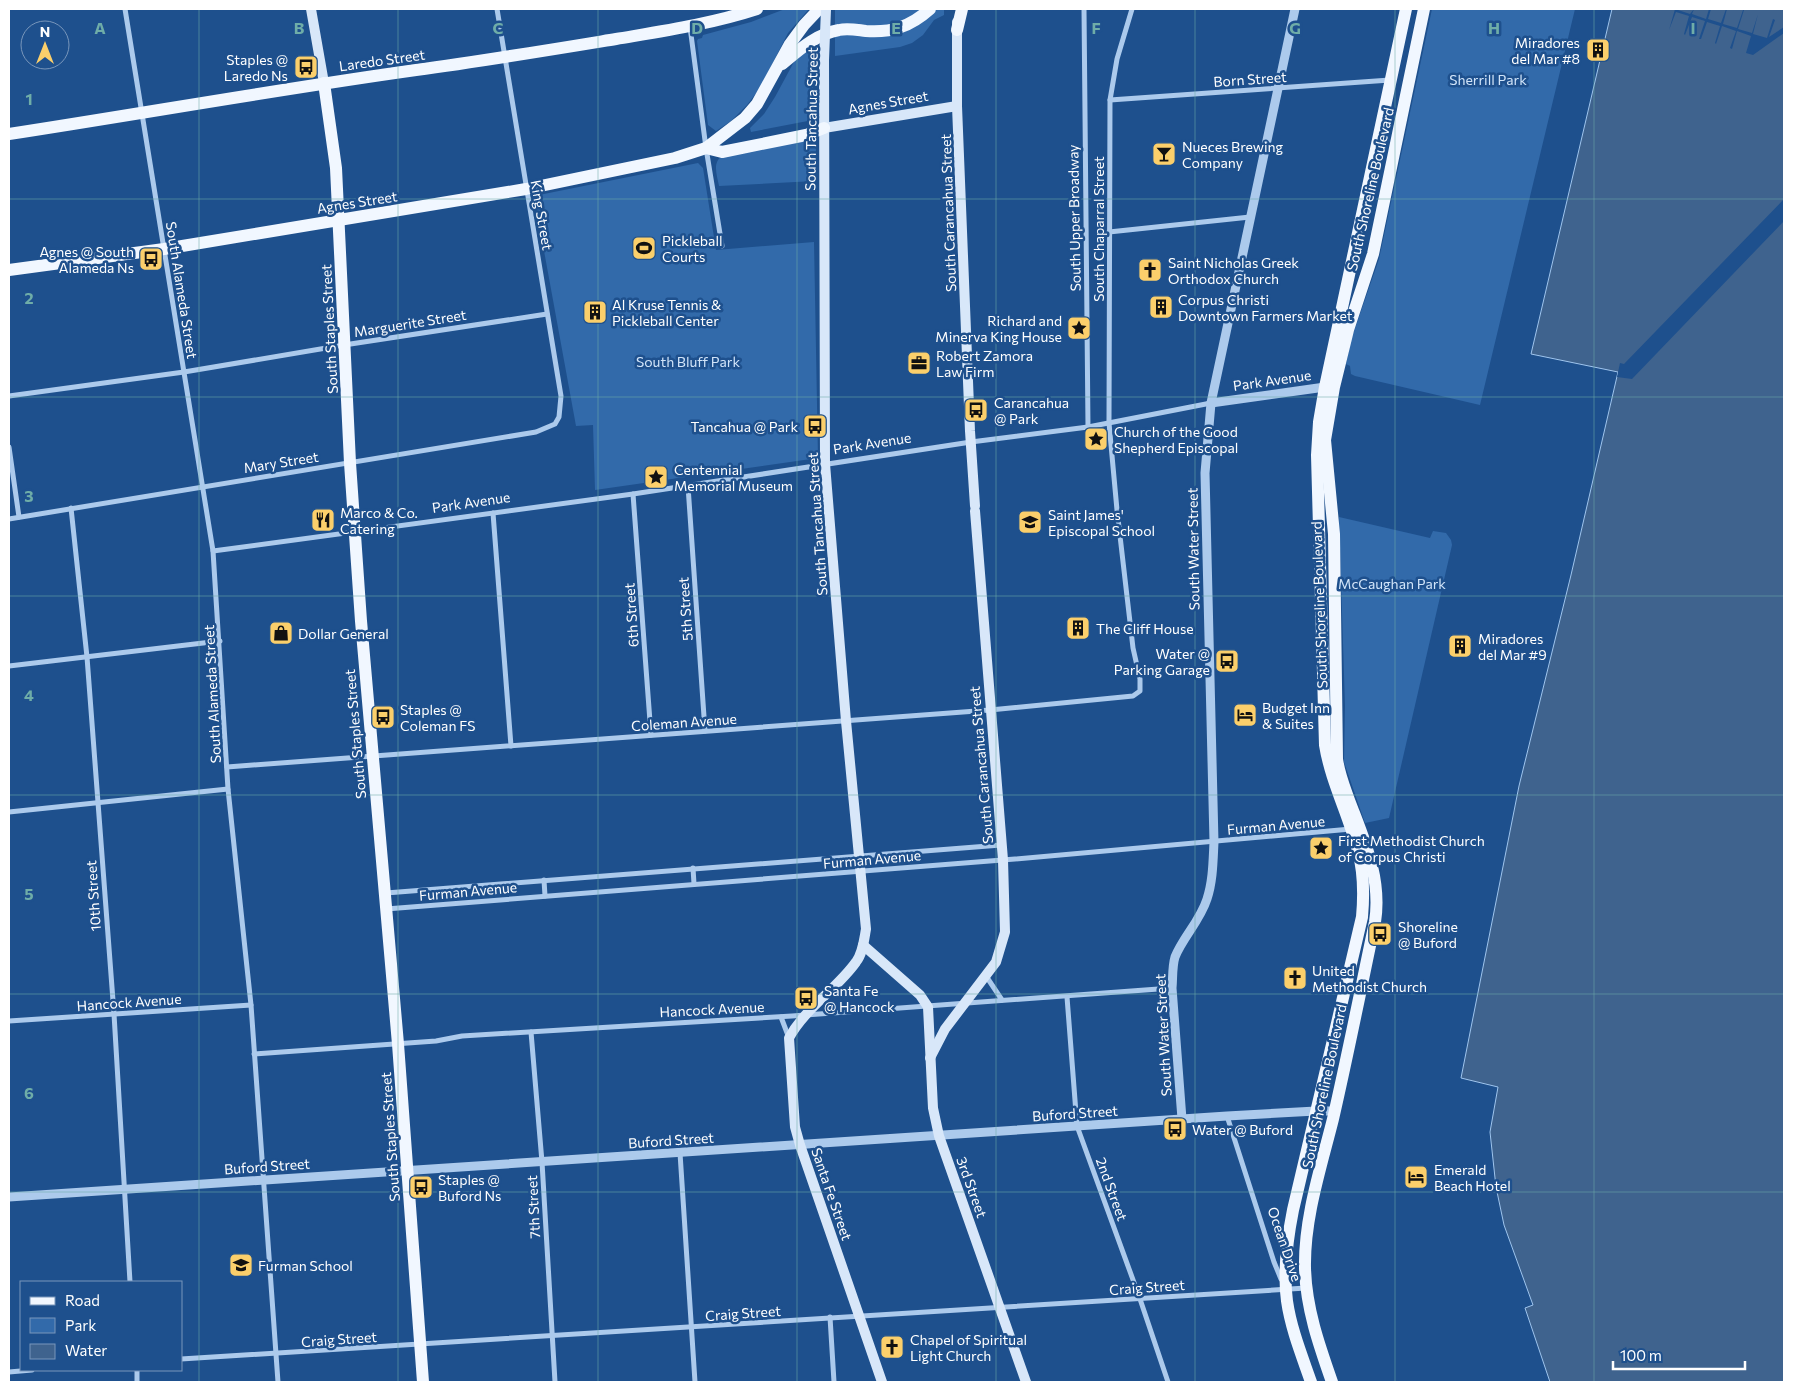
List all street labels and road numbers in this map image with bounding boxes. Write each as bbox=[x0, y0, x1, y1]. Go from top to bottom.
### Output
street label: Laredo Street bbox=[338, 46, 426, 74]
street label: South Tancahua Street bbox=[801, 47, 821, 191]
street label: Born Street bbox=[1213, 68, 1287, 90]
street label: Agnes Street bbox=[847, 87, 930, 117]
street label: South Shoreline Boulevard bbox=[1343, 106, 1397, 272]
street label: South Carancahua Street bbox=[937, 133, 959, 292]
street label: South Upper Broadway bbox=[1064, 144, 1084, 292]
street label: South Chaparral Street bbox=[1090, 156, 1107, 302]
street label: King Street bbox=[527, 179, 557, 252]
street label: Agnes Street bbox=[316, 187, 399, 217]
street label: South Alameda Street bbox=[163, 220, 201, 360]
street label: South Staples Street bbox=[317, 263, 341, 394]
street label: Marguerite Street bbox=[353, 306, 468, 340]
street label: Park Avenue bbox=[1232, 366, 1312, 394]
street label: Park Avenue bbox=[832, 428, 912, 458]
street label: Mary Street bbox=[242, 448, 320, 476]
street label: South Tancahua Street bbox=[803, 452, 830, 596]
street label: South Water Street bbox=[1183, 487, 1203, 610]
street label: Park Avenue bbox=[431, 488, 511, 516]
street label: South Shoreline Boulevard bbox=[1308, 521, 1330, 689]
street label: 5th Street bbox=[674, 576, 696, 642]
street label: 6th Street bbox=[620, 582, 642, 648]
street label: South Alameda Street bbox=[200, 624, 224, 764]
street label: South Staples Street bbox=[341, 668, 369, 799]
street label: South Carancahua Street bbox=[966, 685, 996, 845]
street label: Coleman Avenue bbox=[631, 710, 737, 734]
street label: Furman Avenue bbox=[1226, 812, 1326, 838]
street label: Furman Avenue bbox=[822, 846, 922, 872]
street label: 10th Street bbox=[82, 860, 104, 932]
street label: Furman Avenue bbox=[418, 878, 518, 904]
street label: South Water Street bbox=[1151, 973, 1175, 1097]
street label: Hancock Avenue bbox=[76, 990, 182, 1014]
street label: Hancock Avenue bbox=[659, 998, 765, 1020]
street label: South Shoreline Boulevard bbox=[1298, 1002, 1350, 1170]
street label: South Staples Street bbox=[377, 1071, 403, 1202]
street label: Buford Street bbox=[1031, 1102, 1119, 1124]
street label: Buford Street bbox=[627, 1129, 715, 1151]
street label: Santa Fe Street bbox=[808, 1146, 856, 1243]
street label: 3rd Street bbox=[953, 1154, 991, 1220]
street label: Buford Street bbox=[223, 1155, 311, 1177]
street label: 2nd Street bbox=[1093, 1155, 1131, 1223]
street label: 7th Street bbox=[523, 1175, 543, 1239]
street label: Ocean Drive bbox=[1264, 1205, 1306, 1283]
street label: Craig Street bbox=[1109, 1276, 1186, 1298]
street label: Craig Street bbox=[705, 1302, 782, 1324]
street label: Craig Street bbox=[301, 1328, 378, 1350]

